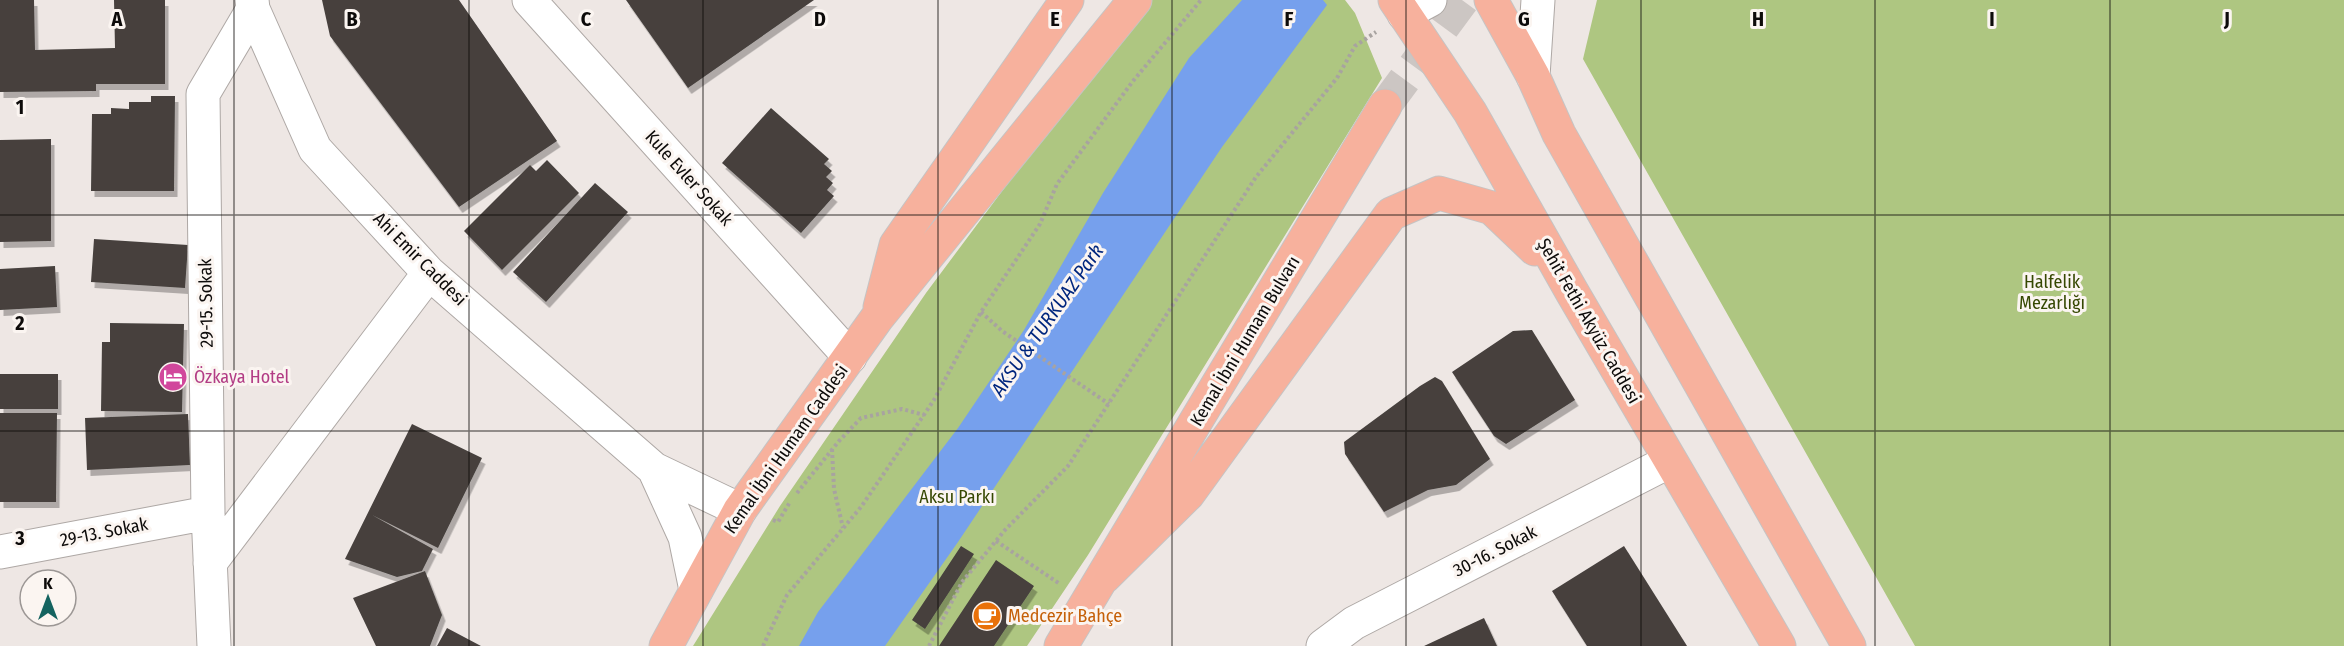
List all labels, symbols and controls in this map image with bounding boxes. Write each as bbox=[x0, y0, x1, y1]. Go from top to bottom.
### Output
text: A bbox=[111, 7, 124, 31]
text: B bbox=[346, 7, 358, 31]
text: C bbox=[581, 7, 592, 31]
text: D bbox=[814, 7, 826, 31]
text: E bbox=[1050, 7, 1060, 31]
text: F bbox=[1285, 7, 1294, 31]
text: G bbox=[1518, 7, 1530, 31]
text: H bbox=[1752, 7, 1764, 31]
text: I bbox=[1989, 7, 1995, 31]
text: J bbox=[2223, 7, 2230, 31]
text: 1 bbox=[16, 95, 24, 119]
street label: Kule Evler Sokak bbox=[641, 126, 738, 231]
street label: Ahi Emir Caddesi bbox=[369, 208, 471, 310]
street label: Şehit Fethi Akyüz Caddesi bbox=[1533, 234, 1645, 408]
water label: AKSU & TURKUAZ Park bbox=[985, 239, 1108, 401]
street label: Kemal İbni Humam Bulvarı bbox=[1185, 252, 1305, 430]
street label: 29-15. Sokak bbox=[194, 258, 218, 348]
park label: Halfelik Mezarlığı bbox=[2019, 271, 2085, 314]
text: 2 bbox=[14, 311, 25, 335]
street label: Kemal İbni Humam Caddesi bbox=[719, 360, 853, 538]
hotel icon: Özkaya Hotel bbox=[157, 361, 189, 393]
place label: Özkaya Hotel bbox=[194, 366, 290, 388]
park label: Aksu Parkı bbox=[919, 486, 995, 508]
street label: 29-13. Sokak bbox=[58, 513, 150, 551]
street label: 30-16. Sokak bbox=[1450, 520, 1541, 581]
text: 3 bbox=[14, 526, 25, 550]
north arrow bbox=[18, 568, 78, 628]
text: K bbox=[43, 574, 53, 593]
cafe icon: Medcezir Bahçe bbox=[971, 600, 1003, 632]
place label: Medcezir Bahçe bbox=[1008, 605, 1122, 627]

